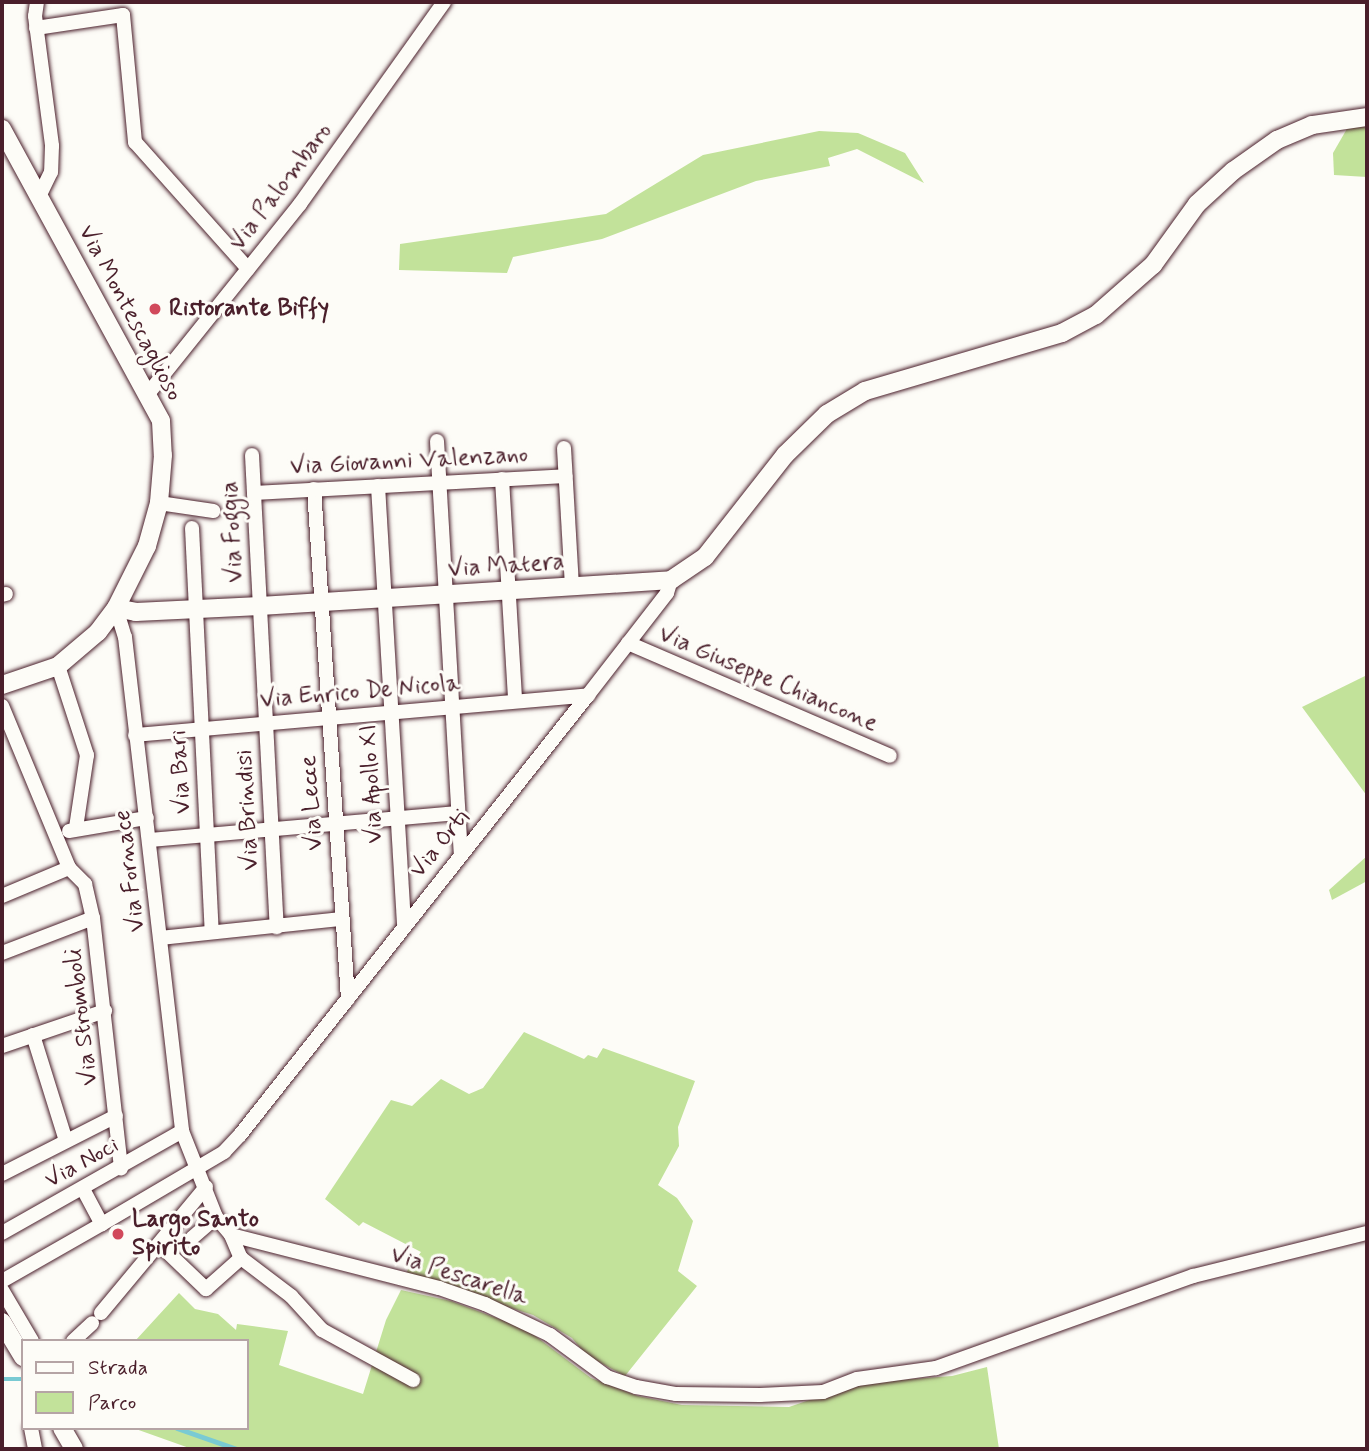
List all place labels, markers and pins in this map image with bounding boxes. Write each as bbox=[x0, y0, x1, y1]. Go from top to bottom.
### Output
place label: Ristorante Biffy bbox=[169, 295, 329, 323]
marker: Ristorante Biffy bbox=[147, 301, 163, 317]
place label: Largo Santo Spirito bbox=[132, 1206, 256, 1262]
marker: Largo Santo Spirito bbox=[110, 1226, 126, 1242]

